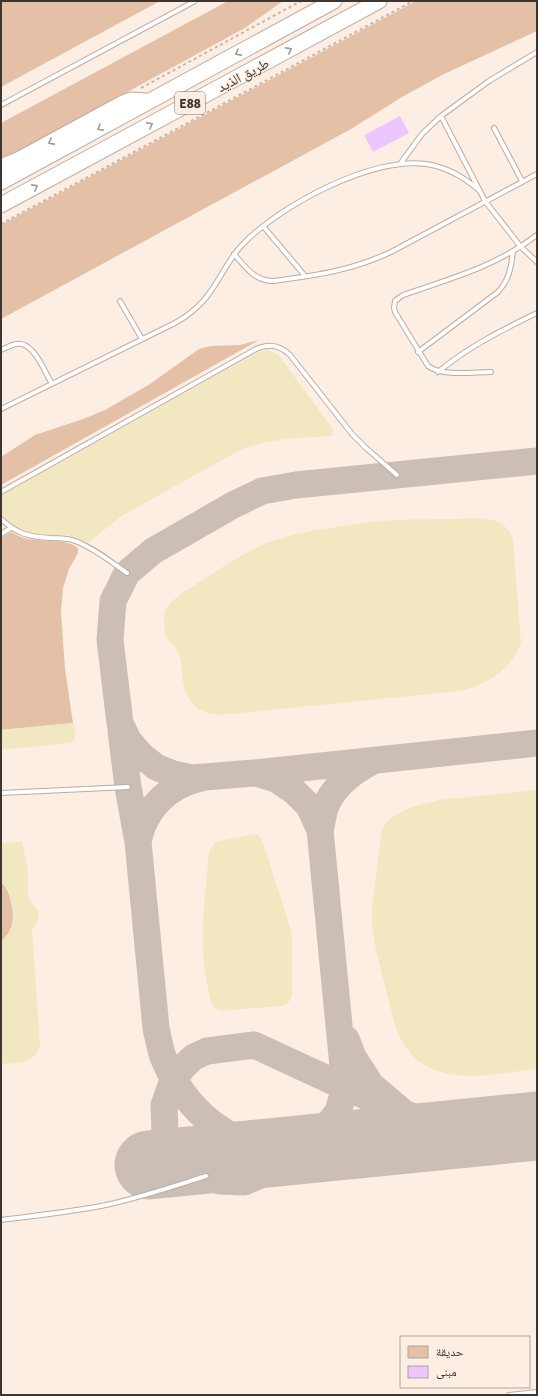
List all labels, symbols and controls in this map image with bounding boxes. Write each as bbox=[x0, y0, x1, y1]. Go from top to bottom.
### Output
one-way arrow bbox=[284, 47, 292, 54]
one-way arrow bbox=[235, 48, 243, 55]
street label: طريق الذيد bbox=[214, 55, 272, 97]
road number: E88 bbox=[175, 92, 205, 114]
one-way arrow bbox=[145, 122, 153, 129]
one-way arrow bbox=[97, 124, 104, 131]
one-way arrow bbox=[48, 138, 55, 145]
one-way arrow bbox=[31, 184, 38, 191]
legend bbox=[400, 1336, 530, 1388]
text: حديقة bbox=[436, 1345, 464, 1360]
text: مبنى bbox=[436, 1365, 457, 1380]

